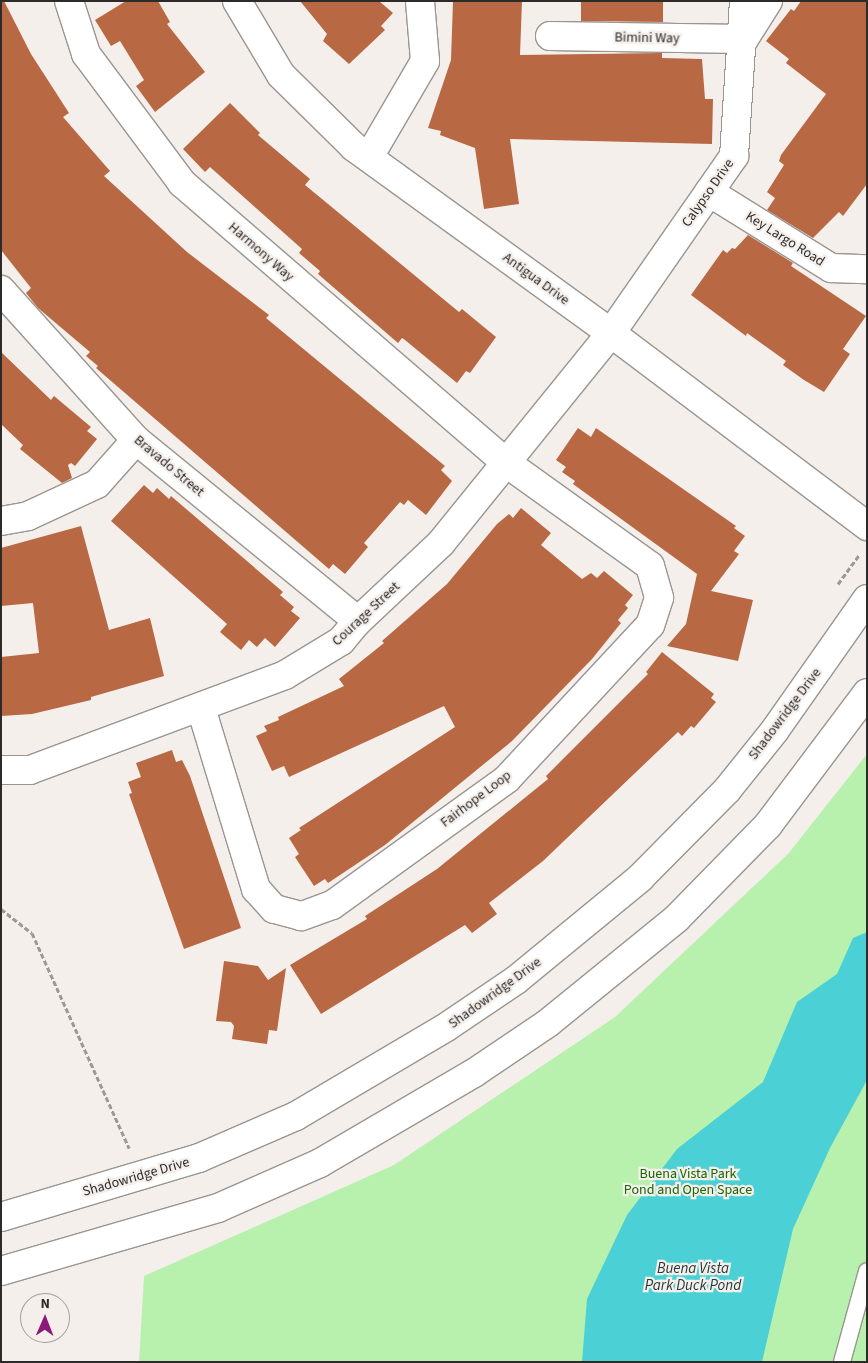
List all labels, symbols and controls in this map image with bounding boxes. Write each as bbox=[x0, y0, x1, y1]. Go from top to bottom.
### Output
street label: Bimini Way bbox=[614, 29, 680, 47]
street label: Calypso Drive bbox=[678, 156, 738, 230]
street label: Key Largo Road bbox=[742, 208, 828, 270]
street label: Harmony Way bbox=[225, 219, 297, 285]
street label: Antigua Drive bbox=[499, 249, 573, 309]
street label: Bravado Street bbox=[131, 432, 207, 500]
street label: Courage Street bbox=[329, 578, 403, 650]
street label: Shadowridge Drive bbox=[745, 665, 825, 763]
street label: Fairhope Loop bbox=[437, 767, 515, 831]
street label: Shadowridge Drive bbox=[445, 954, 545, 1032]
street label: Shadowridge Drive bbox=[81, 1154, 191, 1200]
park label: Buena Vista Park Pond and Open Space bbox=[624, 1166, 752, 1198]
water label: Buena Vista Park Duck Pond bbox=[645, 1259, 741, 1294]
north arrow bbox=[20, 1293, 70, 1343]
text: N bbox=[40, 1294, 50, 1314]

